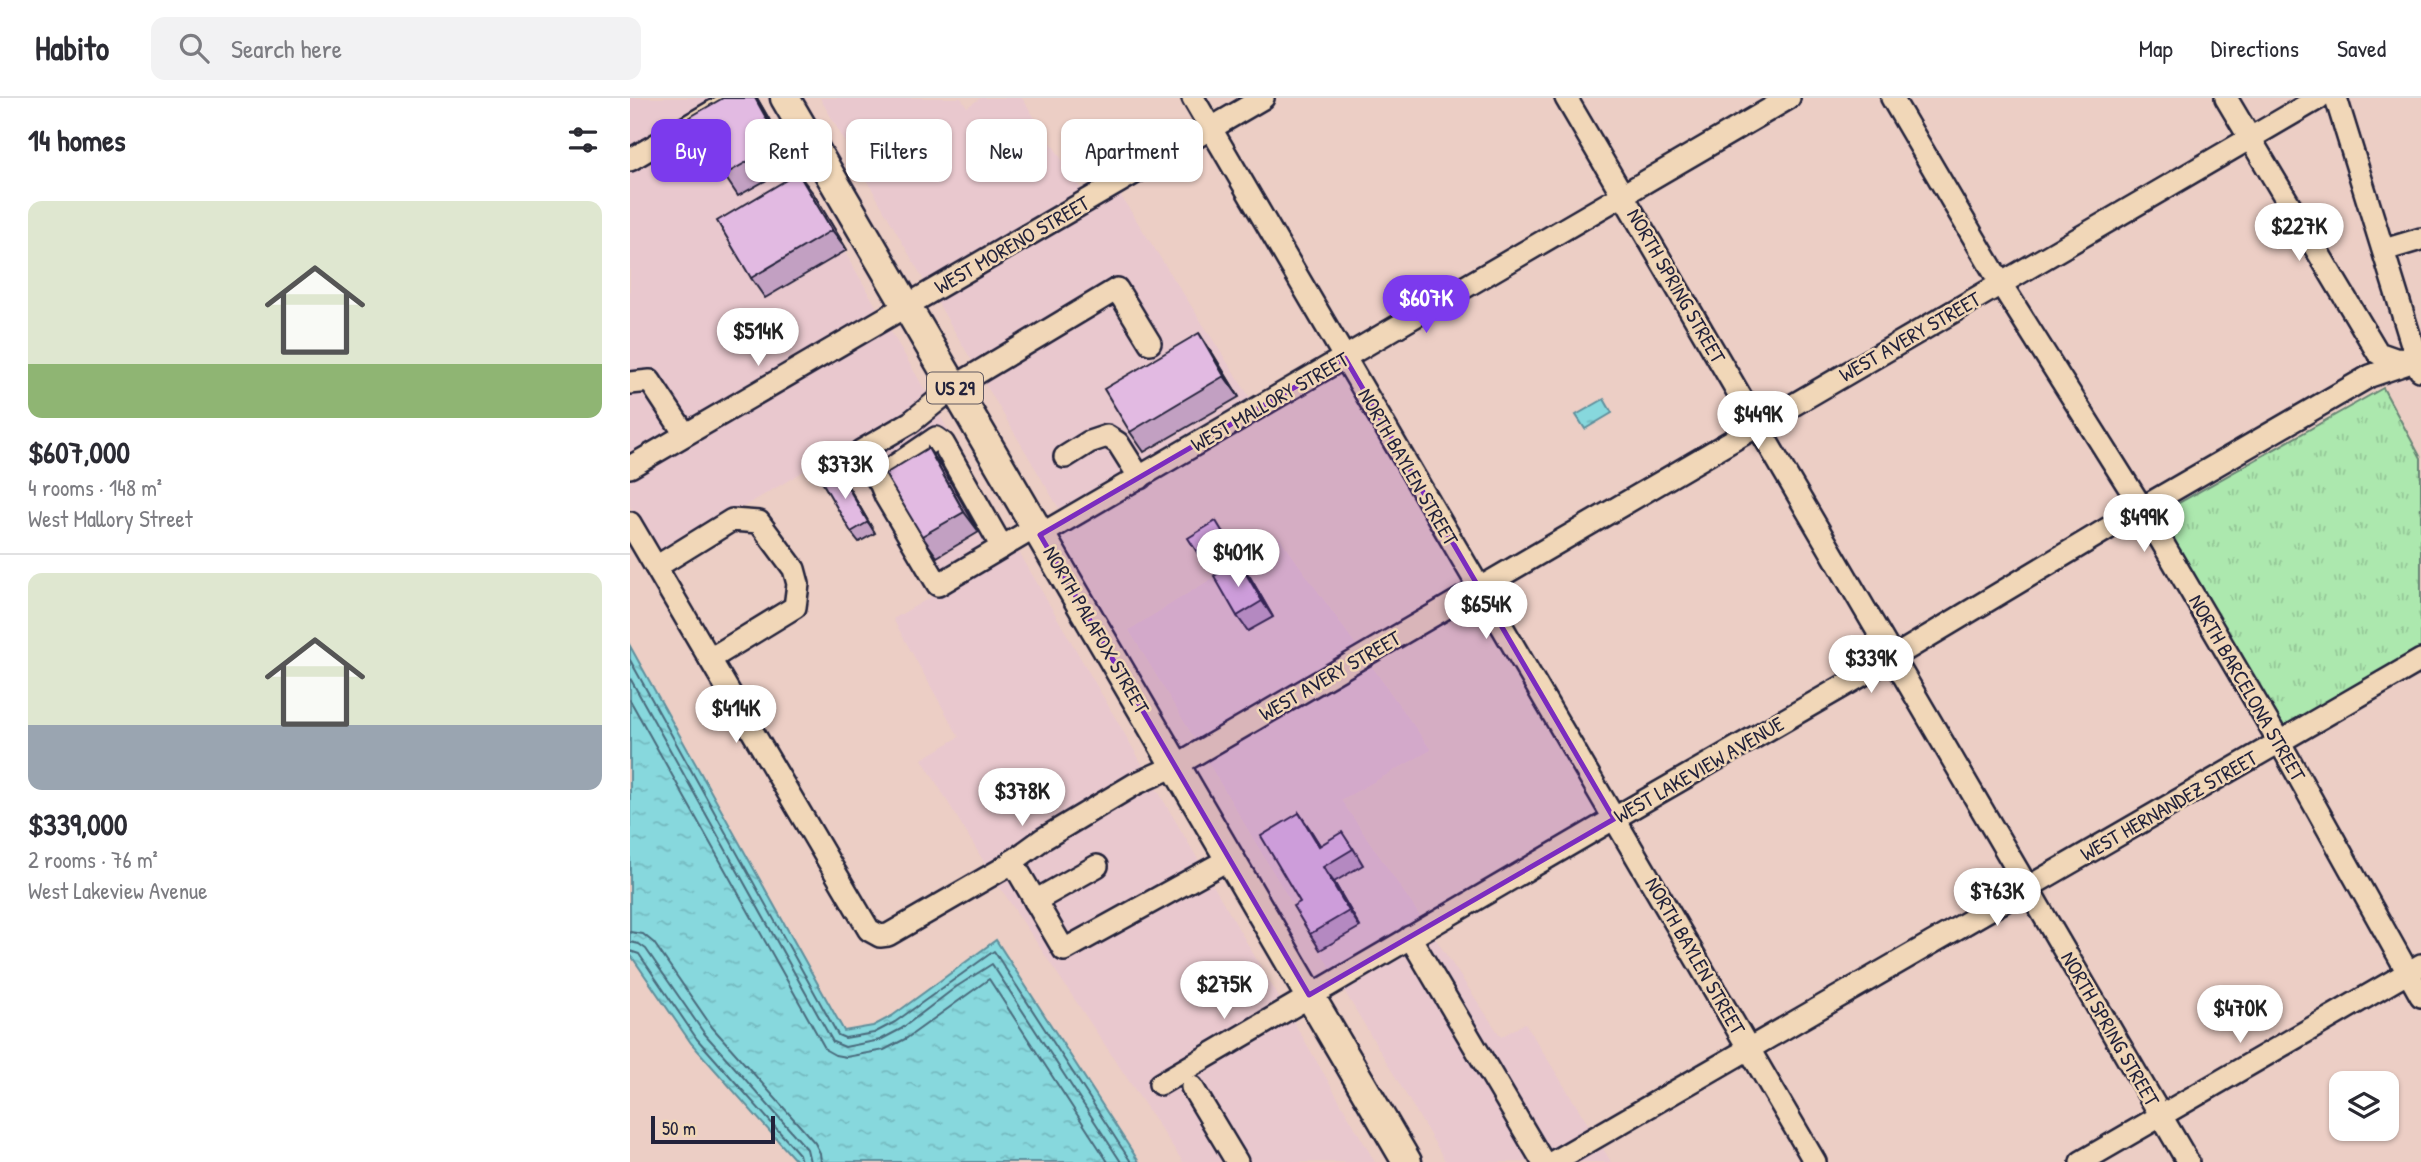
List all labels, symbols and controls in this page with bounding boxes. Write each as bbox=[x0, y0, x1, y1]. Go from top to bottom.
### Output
search box bbox=[151, 17, 641, 80]
text: Habito bbox=[35, 26, 109, 70]
icon: search bbox=[175, 29, 213, 67]
text: Search here bbox=[231, 31, 342, 66]
text: Map bbox=[2139, 32, 2173, 64]
text: Directions bbox=[2211, 32, 2299, 64]
text: Saved bbox=[2337, 32, 2386, 64]
chip: Buy bbox=[651, 119, 731, 182]
chip: Rent bbox=[745, 119, 832, 182]
chip: Filters bbox=[846, 119, 952, 182]
chip: New bbox=[966, 119, 1047, 182]
chip: Apartment bbox=[1061, 119, 1203, 182]
text: 14 homes bbox=[28, 120, 126, 160]
icon: filters bbox=[564, 121, 602, 159]
street label: WEST MORENO STREET bbox=[929, 188, 1096, 301]
street label: NORTH SPRING STREET bbox=[1620, 203, 1733, 370]
pin: $227K bbox=[2250, 204, 2348, 263]
text: $227K bbox=[2271, 210, 2327, 241]
icon: home bbox=[252, 247, 378, 373]
pin: $607K bbox=[1377, 275, 1475, 335]
text: $607K bbox=[1399, 282, 1453, 313]
street label: WEST AVERY STREET bbox=[1834, 284, 1987, 389]
pin: $514K bbox=[709, 308, 807, 368]
text: $514K bbox=[733, 315, 783, 346]
street label: WEST MALLORY STREET bbox=[1186, 344, 1355, 459]
road number: US 29 bbox=[927, 372, 983, 404]
street label: NORTH BAYLEN STREET bbox=[1351, 383, 1466, 552]
pin: $449K bbox=[1709, 392, 1807, 451]
text: $449K bbox=[1733, 398, 1783, 429]
text: $607,000 bbox=[28, 432, 130, 472]
pin: $373K bbox=[796, 442, 894, 501]
text: $373K bbox=[817, 448, 873, 479]
text: 4 rooms · 148 m² bbox=[28, 472, 162, 503]
pin: $499K bbox=[2095, 494, 2193, 554]
text: $499K bbox=[2119, 501, 2169, 532]
text: West Mallory Street bbox=[28, 503, 193, 534]
pin: $401K bbox=[1189, 530, 1287, 589]
text: $401K bbox=[1213, 536, 1263, 567]
street label: NORTH PALAFOX STREET bbox=[1036, 540, 1157, 720]
pin: $654K bbox=[1437, 582, 1535, 641]
text: $654K bbox=[1460, 588, 1512, 619]
street label: NORTH BARCELONA STREET bbox=[2182, 589, 2313, 787]
icon: home bbox=[252, 619, 378, 745]
street label: WEST AVERY STREET bbox=[1254, 623, 1407, 728]
pin: $339K bbox=[1822, 636, 1920, 695]
text: $339K bbox=[1845, 642, 1897, 673]
pin: $414K bbox=[687, 686, 785, 745]
text: $414K bbox=[711, 692, 761, 723]
street label: WEST LAKEVIEW AVENUE bbox=[1608, 709, 1789, 830]
street label: WEST HERNANDEZ STREET bbox=[2075, 742, 2264, 868]
pin: $378K bbox=[973, 768, 1071, 828]
text: $378K bbox=[994, 775, 1050, 806]
text: $339,000 bbox=[28, 804, 127, 844]
text: 2 rooms · 76 m² bbox=[28, 844, 158, 875]
pin: $763K bbox=[1948, 868, 2046, 928]
street label: NORTH BAYLEN STREET bbox=[1638, 872, 1753, 1041]
text: West Lakeview Avenue bbox=[28, 875, 207, 906]
text: $763K bbox=[1970, 875, 2024, 906]
street label: NORTH SPRING STREET bbox=[2054, 946, 2167, 1113]
pin: $275K bbox=[1175, 962, 1273, 1021]
text: $275K bbox=[1196, 968, 1252, 999]
pin: $470K bbox=[2191, 986, 2289, 1045]
text: $470K bbox=[2213, 992, 2267, 1023]
map controls bbox=[2329, 1071, 2399, 1141]
button: layers bbox=[2329, 1071, 2399, 1141]
scale bar bbox=[651, 1113, 775, 1145]
text: 50 m bbox=[662, 1115, 696, 1141]

